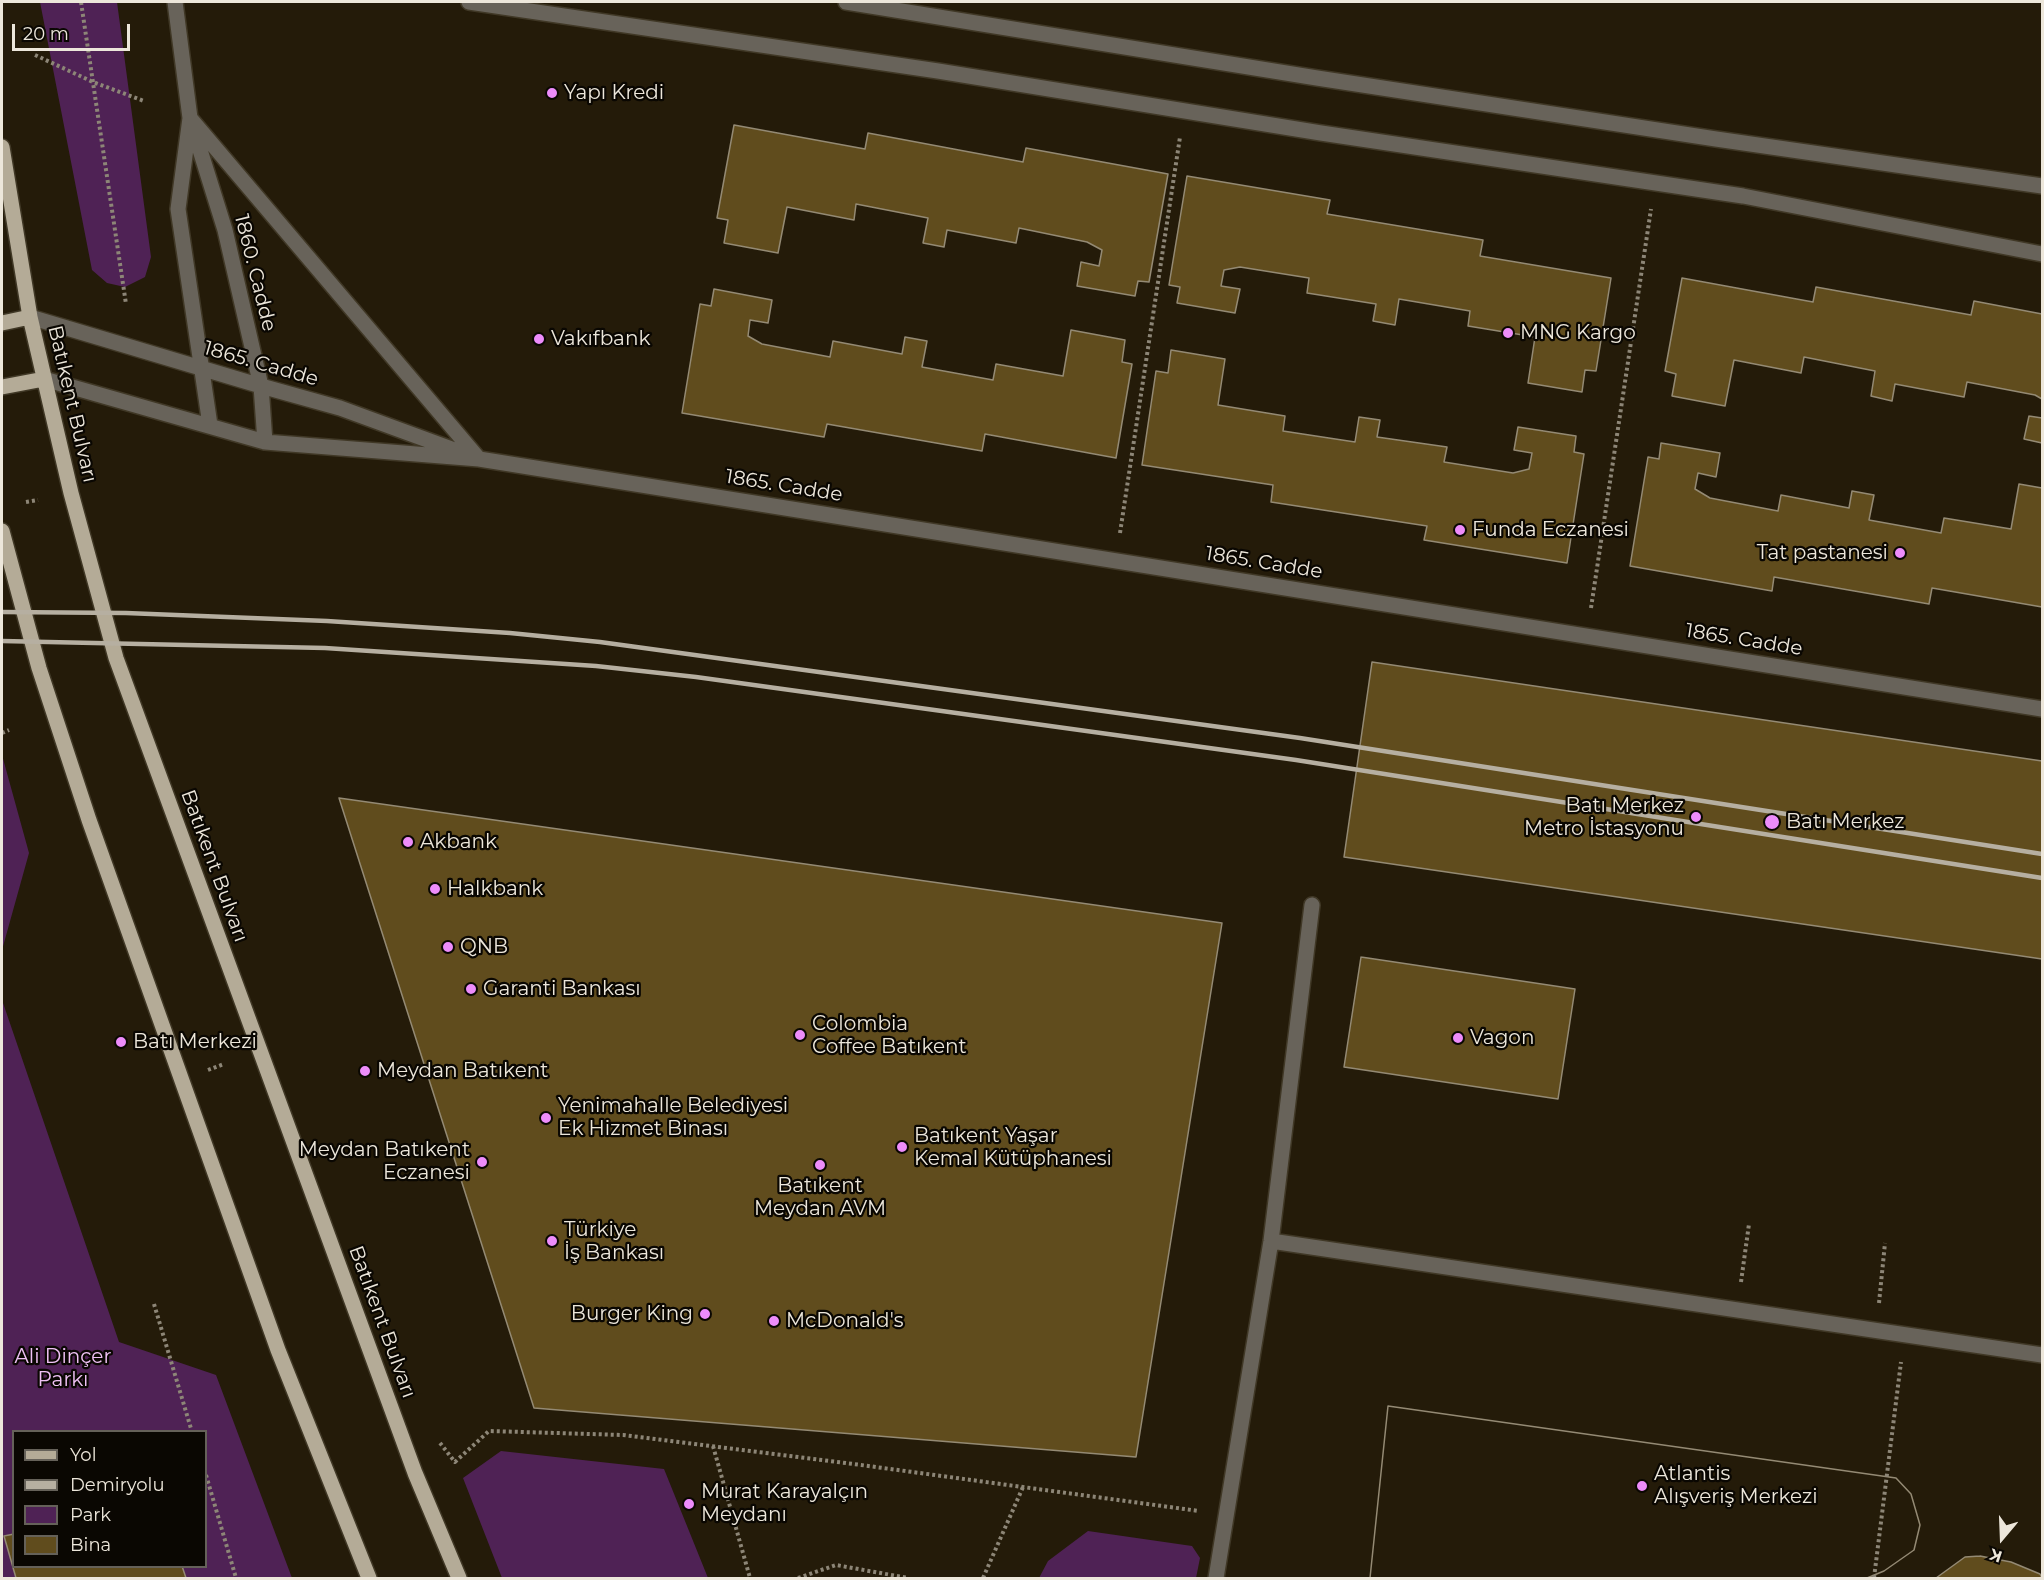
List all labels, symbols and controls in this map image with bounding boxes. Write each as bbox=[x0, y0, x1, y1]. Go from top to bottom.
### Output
scale bar bbox=[15, 12, 134, 50]
text: 20 m bbox=[23, 23, 69, 45]
place label: Yapı Kredi bbox=[564, 81, 664, 105]
marker: Yapı Kredi bbox=[545, 86, 559, 100]
street label: 1860. Cadde bbox=[229, 212, 281, 334]
place label: MNG Kargo bbox=[1520, 321, 1636, 345]
street label: Batıkent Bulvarı bbox=[42, 323, 102, 485]
marker: MNG Kargo bbox=[1501, 326, 1515, 340]
place label: Vakıfbank bbox=[551, 327, 650, 351]
marker: Vakıfbank bbox=[532, 332, 546, 346]
street label: 1865. Cadde bbox=[201, 336, 321, 392]
street label: 1865. Cadde bbox=[724, 465, 844, 507]
place label: Funda Eczanesi bbox=[1472, 518, 1629, 542]
marker: Funda Eczanesi bbox=[1453, 523, 1467, 537]
place label: Tat pastanesi bbox=[1757, 541, 1888, 565]
street label: 1865. Cadde bbox=[1204, 542, 1324, 584]
marker: Tat pastanesi bbox=[1893, 546, 1907, 560]
street label: 1865. Cadde bbox=[1684, 619, 1804, 661]
street label: Batıkent Bulvarı bbox=[175, 787, 253, 945]
place label: Batı Merkez Metro İstasyonu bbox=[1524, 794, 1684, 841]
marker: Batı Merkez Metro İstasyonu bbox=[1689, 810, 1703, 824]
place label: Batı Merkez bbox=[1786, 810, 1904, 834]
marker: Batı Merkez bbox=[1763, 813, 1781, 831]
place label: Akbank bbox=[420, 830, 497, 854]
marker: Akbank bbox=[401, 835, 415, 849]
place label: Halkbank bbox=[447, 877, 543, 901]
marker: Halkbank bbox=[428, 882, 442, 896]
place label: QNB bbox=[460, 935, 508, 959]
marker: QNB bbox=[441, 940, 455, 954]
place label: Garanti Bankası bbox=[483, 977, 641, 1001]
marker: Garanti Bankası bbox=[464, 982, 478, 996]
place label: Colombia Coffee Batıkent bbox=[812, 1012, 967, 1059]
place label: Vagon bbox=[1470, 1026, 1534, 1050]
marker: Colombia Coffee Batıkent bbox=[793, 1028, 807, 1042]
place label: Batı Merkezi bbox=[133, 1030, 257, 1054]
marker: Vagon bbox=[1451, 1031, 1465, 1045]
marker: Batı Merkezi bbox=[114, 1035, 128, 1049]
place label: Meydan Batıkent bbox=[377, 1059, 548, 1083]
marker: Meydan Batıkent bbox=[358, 1064, 372, 1078]
place label: Yenimahalle Belediyesi Ek Hizmet Binası bbox=[558, 1094, 788, 1141]
marker: Yenimahalle Belediyesi Ek Hizmet Binası bbox=[539, 1111, 553, 1125]
place label: Batıkent Yaşar Kemal Kütüphanesi bbox=[914, 1124, 1112, 1171]
place label: Meydan Batıkent Eczanesi bbox=[299, 1138, 470, 1185]
marker: Batıkent Yaşar Kemal Kütüphanesi bbox=[895, 1140, 909, 1154]
marker: Meydan Batıkent Eczanesi bbox=[475, 1155, 489, 1169]
marker: Batıkent Meydan AVM bbox=[813, 1158, 827, 1172]
place label: Batıkent Meydan AVM bbox=[754, 1174, 886, 1221]
place label: Türkiye İş Bankası bbox=[564, 1218, 664, 1265]
marker: Türkiye İş Bankası bbox=[545, 1234, 559, 1248]
street label: Batıkent Bulvarı bbox=[343, 1243, 421, 1401]
place label: Burger King bbox=[571, 1302, 693, 1326]
marker: Burger King bbox=[698, 1307, 712, 1321]
place label: McDonald's bbox=[786, 1309, 903, 1333]
marker: McDonald's bbox=[767, 1314, 781, 1328]
park label: Ali Dinçer Parkı bbox=[15, 1345, 111, 1392]
legend bbox=[12, 1430, 207, 1568]
text: Yol bbox=[70, 1444, 96, 1466]
place label: Atlantis Alışveriş Merkezi bbox=[1654, 1462, 1818, 1509]
text: Demiryolu bbox=[70, 1474, 165, 1496]
marker: Atlantis Alışveriş Merkezi bbox=[1635, 1479, 1649, 1493]
place label: Murat Karayalçın Meydanı bbox=[701, 1480, 868, 1527]
marker: Murat Karayalçın Meydanı bbox=[682, 1497, 696, 1511]
text: Park bbox=[70, 1504, 111, 1526]
north arrow bbox=[1972, 1508, 2032, 1568]
text: Bina bbox=[70, 1534, 111, 1556]
text: K bbox=[1987, 1545, 2005, 1566]

